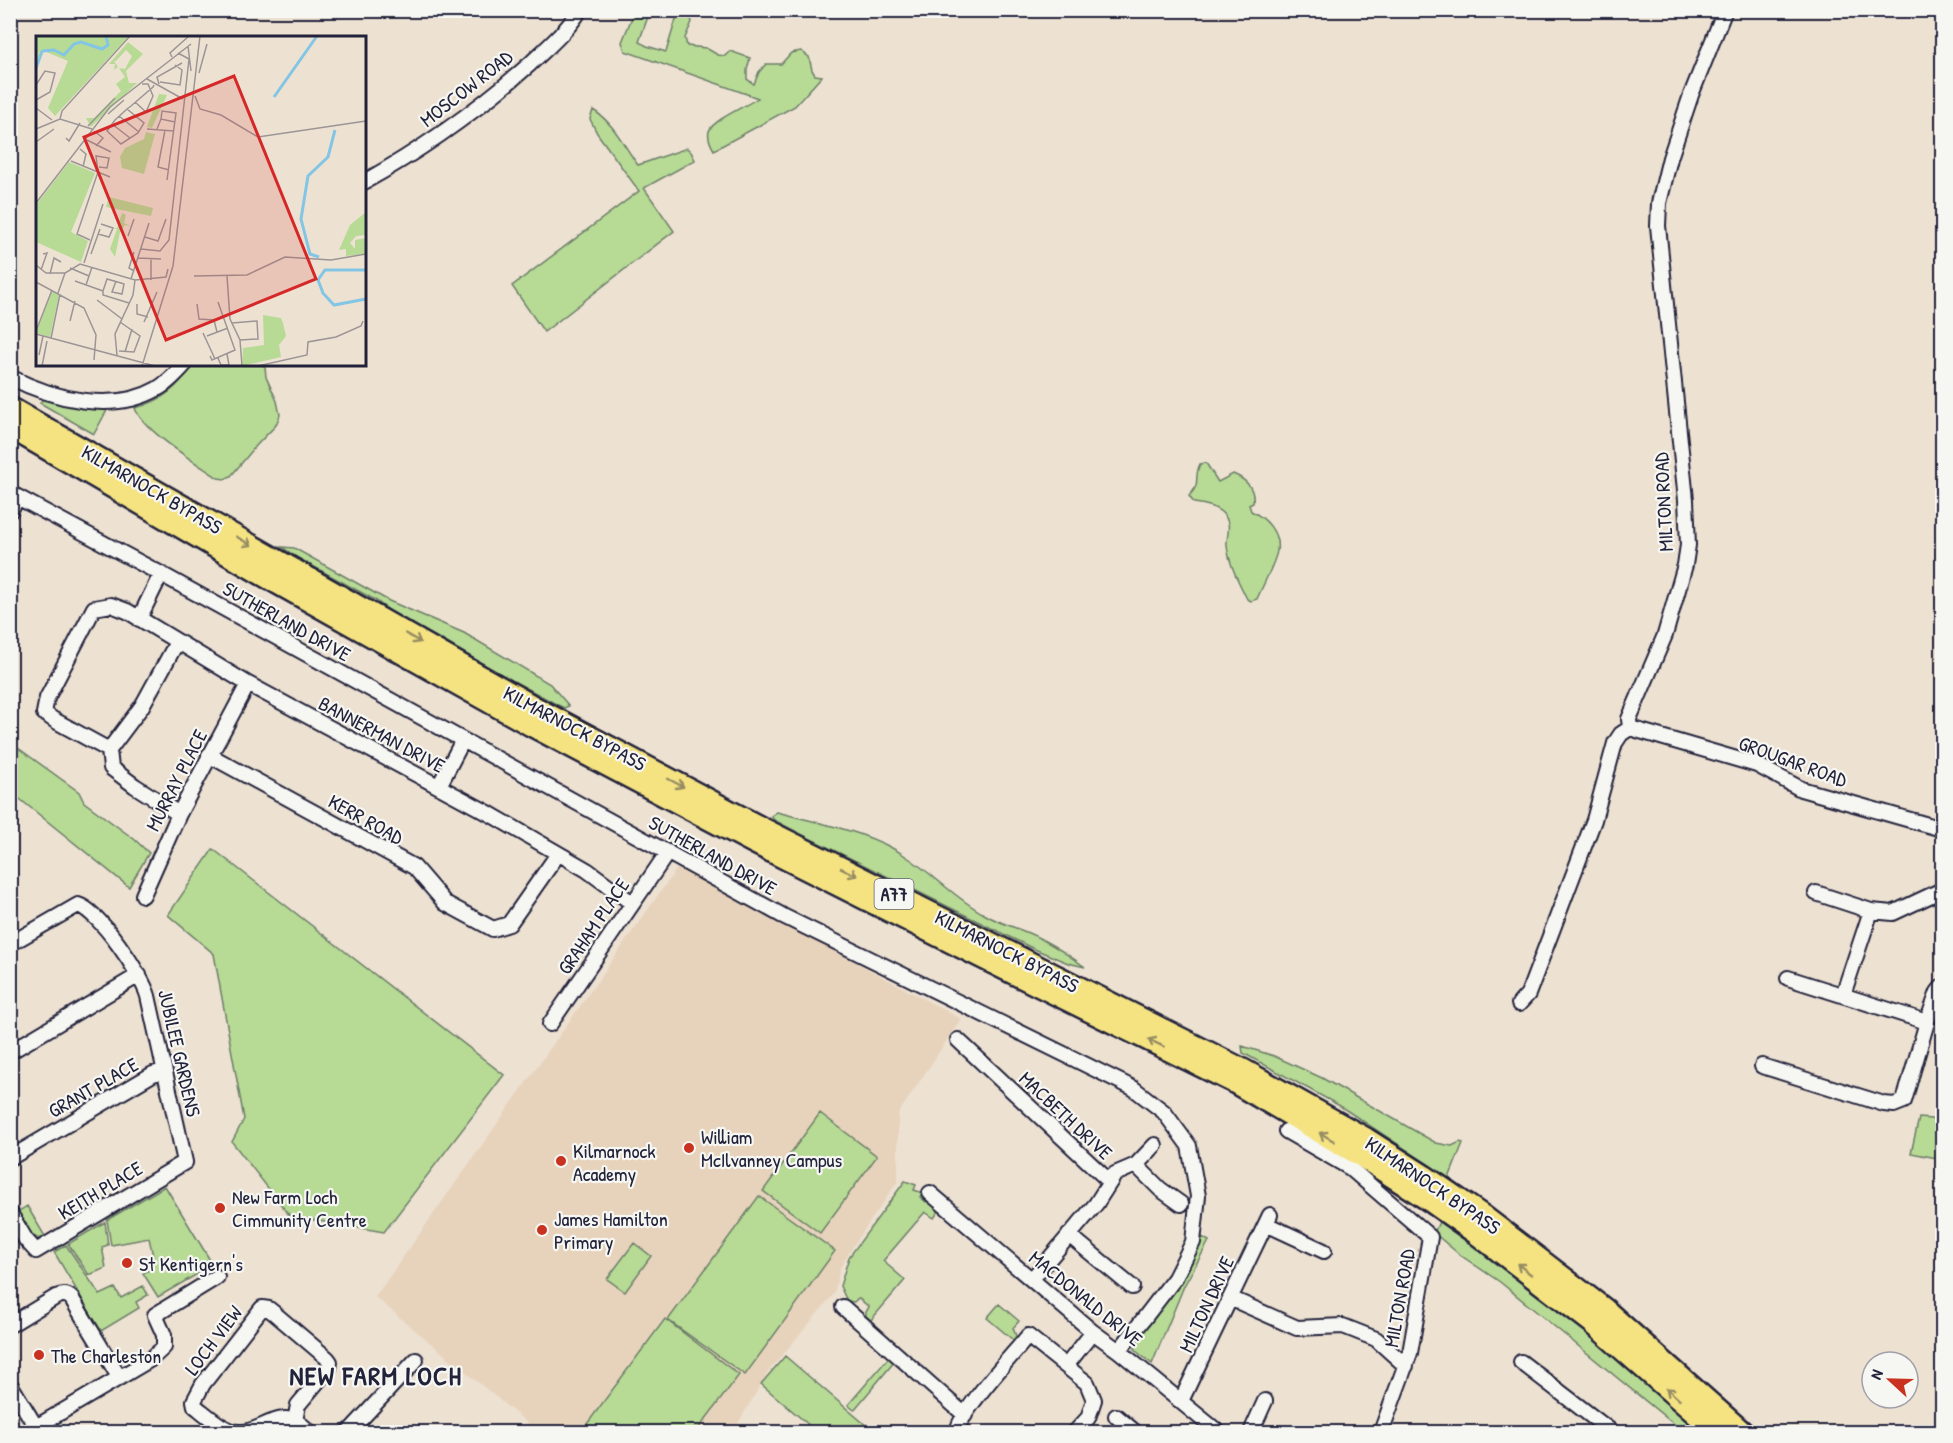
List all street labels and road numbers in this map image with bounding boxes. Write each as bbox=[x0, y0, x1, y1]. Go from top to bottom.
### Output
street label: MOSCOW ROAD bbox=[414, 43, 518, 133]
street label: KILMARNOCK BYPASS bbox=[77, 438, 227, 540]
street label: MILTON ROAD bbox=[1647, 451, 1679, 552]
street label: SUTHERLAND DRIVE bbox=[218, 575, 356, 667]
street label: KILMARNOCK BYPASS bbox=[499, 679, 651, 777]
street label: BANNERMAN DRIVE bbox=[314, 689, 450, 779]
street label: MURRAY PLACE bbox=[139, 724, 213, 836]
street label: GROUGAR ROAD bbox=[1735, 729, 1851, 793]
street label: KERR ROAD bbox=[324, 787, 409, 851]
street label: SUTHERLAND DRIVE bbox=[644, 809, 782, 901]
street label: GRAHAM PLACE bbox=[551, 872, 635, 979]
road number: A77 bbox=[874, 879, 914, 909]
street label: KILMARNOCK BYPASS bbox=[931, 903, 1083, 999]
street label: JUBILEE GARDENS bbox=[152, 987, 208, 1119]
street label: GRANT PLACE bbox=[43, 1050, 143, 1124]
street label: MACBETH DRIVE bbox=[1014, 1065, 1119, 1165]
street label: KILMARNOCK BYPASS bbox=[1360, 1130, 1506, 1240]
street label: KEITH PLACE bbox=[53, 1154, 147, 1226]
street label: MACDONALD DRIVE bbox=[1024, 1244, 1148, 1352]
street label: MILTON ROAD bbox=[1377, 1246, 1421, 1349]
street label: MILTON DRIVE bbox=[1172, 1251, 1240, 1356]
street label: LOCH VIEW bbox=[178, 1299, 248, 1380]

